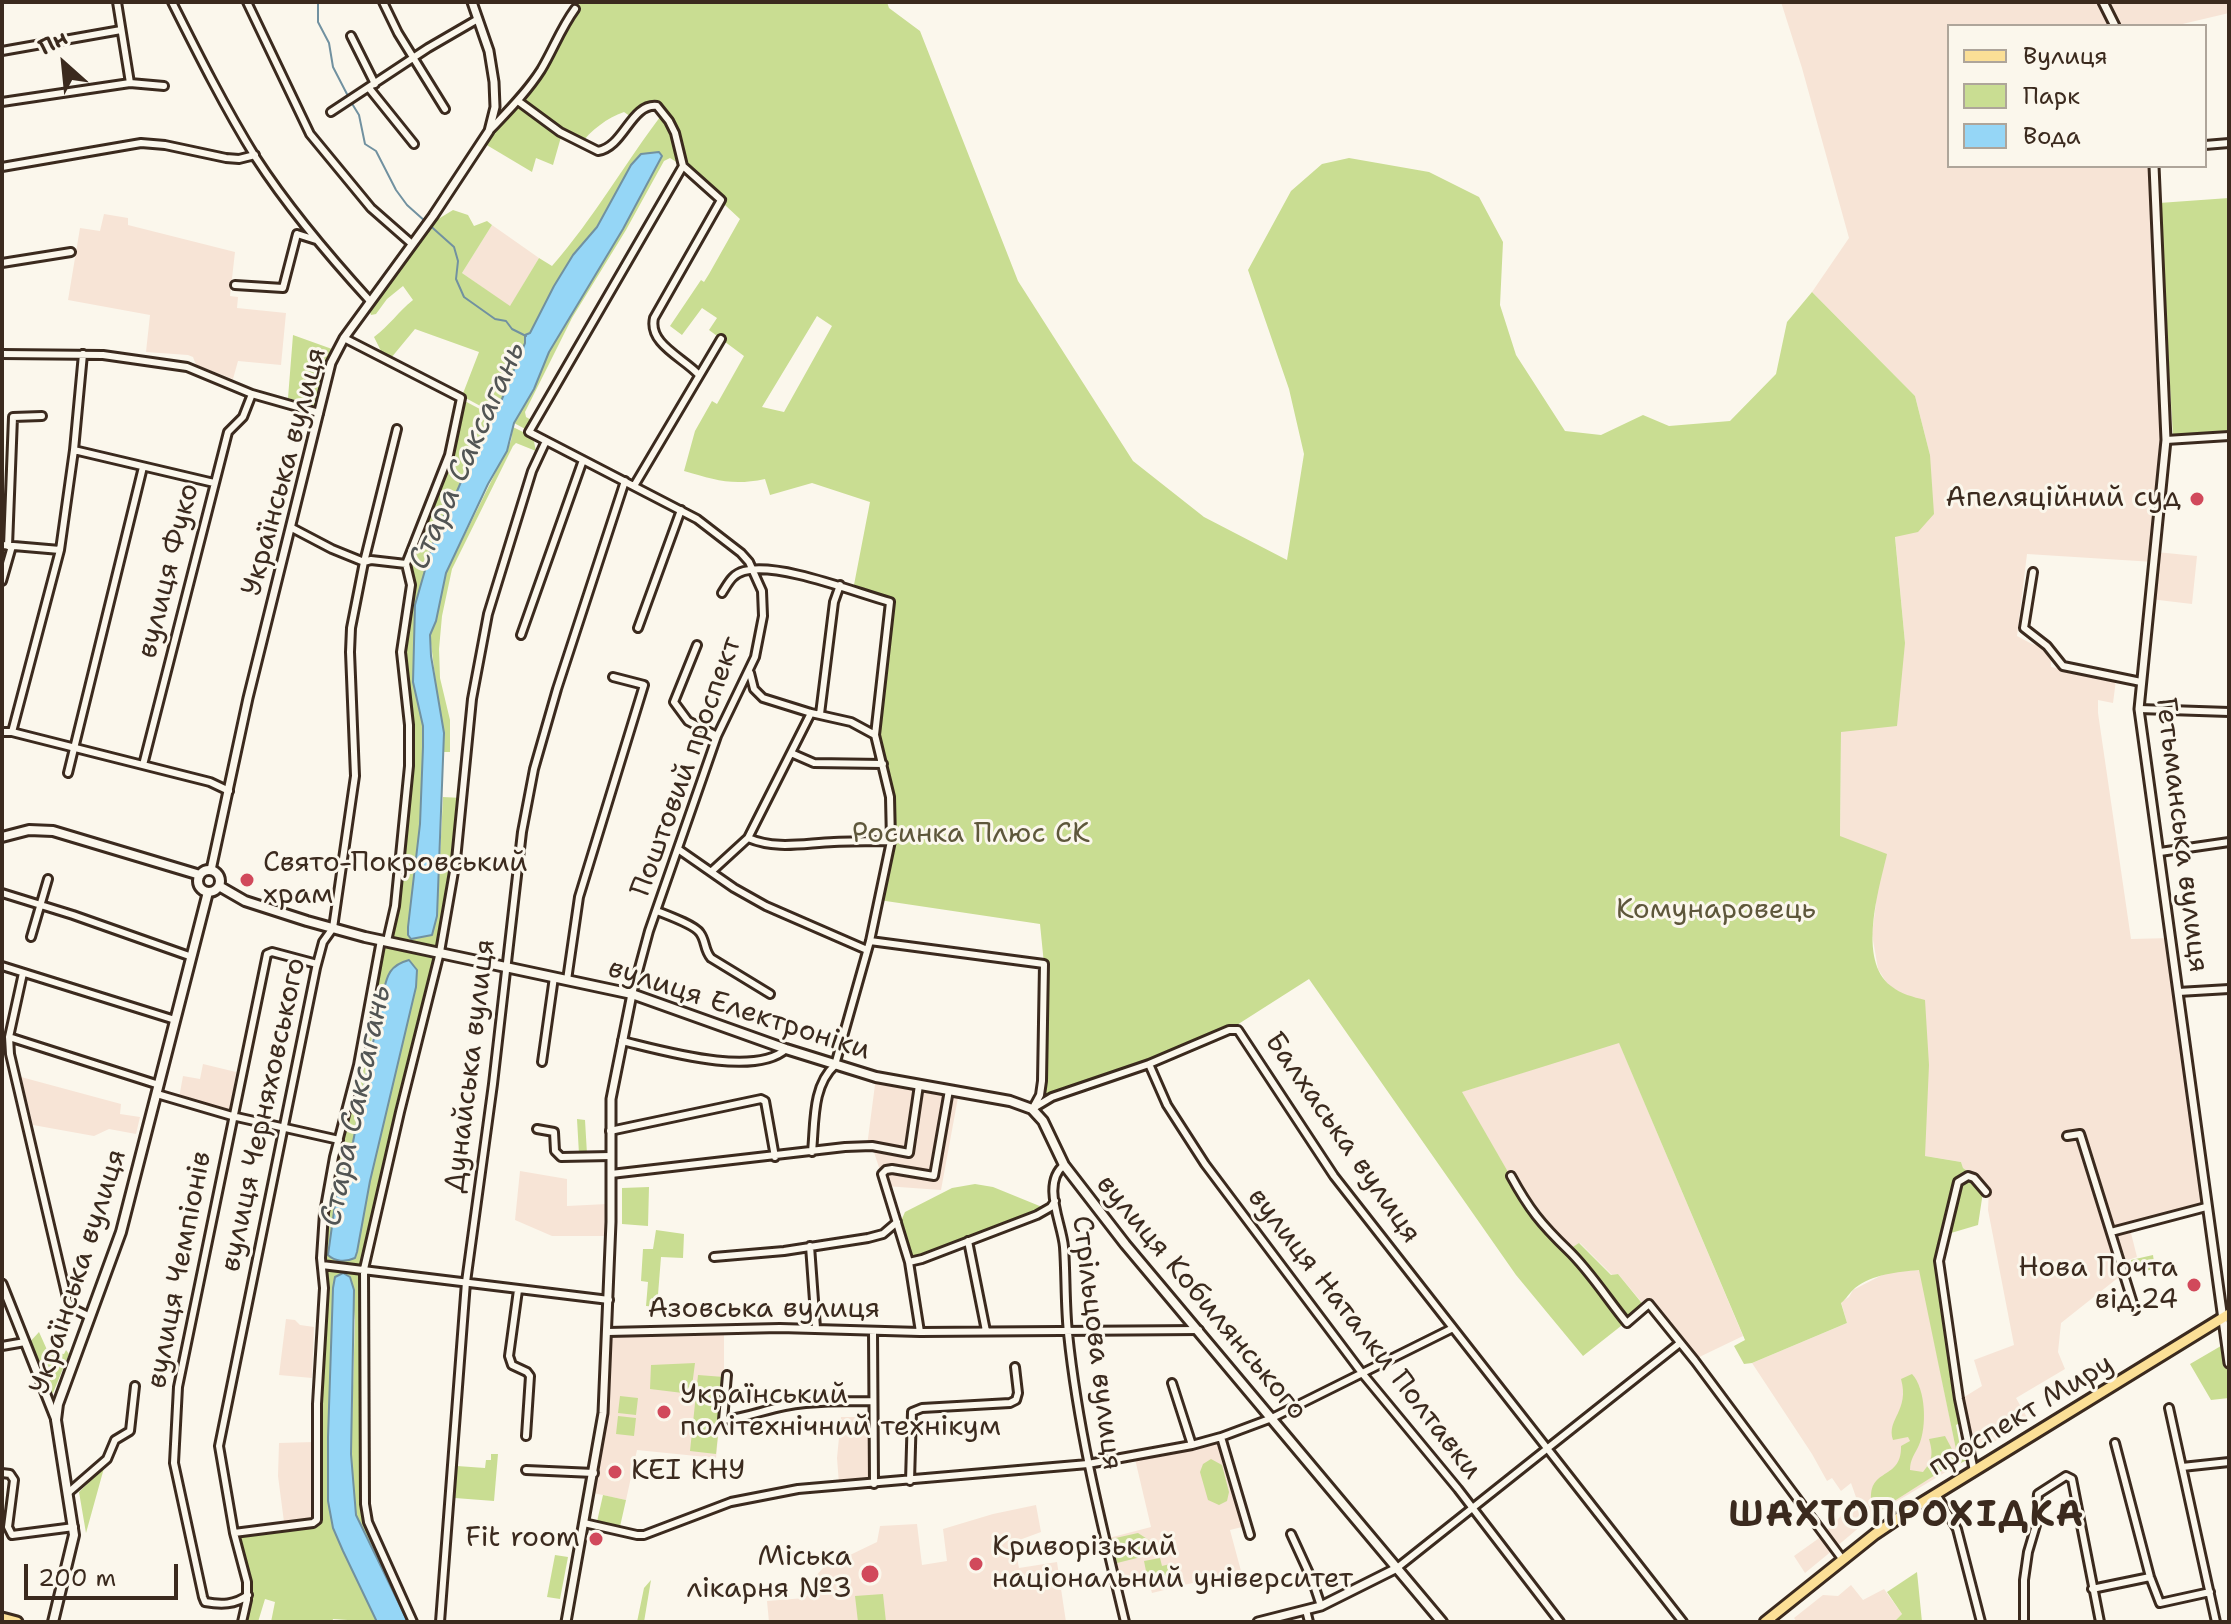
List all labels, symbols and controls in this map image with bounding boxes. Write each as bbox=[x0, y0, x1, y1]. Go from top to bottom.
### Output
text: Пн bbox=[33, 23, 72, 62]
north arrow bbox=[24, 24, 104, 104]
legend bbox=[1947, 24, 2207, 168]
text: Вулиця bbox=[2023, 40, 2108, 72]
text: Парк bbox=[2023, 80, 2080, 112]
text: Вода bbox=[2023, 120, 2081, 152]
water label: Стара Саксагань bbox=[402, 336, 534, 576]
street label: Українська вулиця bbox=[236, 344, 334, 600]
street label: вулиця Фуко bbox=[131, 480, 207, 662]
place label: Апеляційний суд bbox=[1946, 482, 2181, 516]
marker: Апеляційний суд bbox=[2188, 490, 2206, 508]
street label: Поштовий проспект bbox=[624, 633, 750, 901]
street label: Гетьманська вулиця bbox=[2147, 696, 2215, 974]
park label: Росинка Плюс СК bbox=[852, 818, 1090, 852]
place label: Свято-Покровський храм bbox=[263, 847, 528, 913]
marker: Свято-Покровський храм bbox=[238, 871, 256, 889]
park label: Комунаровець bbox=[1616, 894, 1816, 928]
street label: Дунайська вулиця bbox=[439, 937, 503, 1195]
street label: вулиця Електроніки bbox=[604, 952, 874, 1068]
street label: вулиця Черняховського bbox=[214, 955, 314, 1275]
water label: Стара Саксагань bbox=[314, 982, 400, 1230]
street label: Балхаська вулиця bbox=[1257, 1026, 1427, 1250]
street label: Українська вулиця bbox=[24, 1145, 134, 1399]
street label: вулиця Чемпіонів bbox=[141, 1149, 219, 1391]
street label: вулиця Кобилянського bbox=[1088, 1168, 1314, 1428]
street label: вулиця Наталки Полтавки bbox=[1240, 1182, 1488, 1486]
street label: Стрільцова вулиця bbox=[1064, 1214, 1128, 1472]
place label: Нова Почта від.24 bbox=[2018, 1252, 2178, 1318]
marker: Нова Почта від.24 bbox=[2185, 1276, 2203, 1294]
street label: Азовська вулиця bbox=[648, 1293, 880, 1327]
street label: проспект Миру bbox=[1922, 1348, 2120, 1484]
place label: Український політехнічний технікум bbox=[680, 1379, 1001, 1445]
marker: Український політехнічний технікум bbox=[655, 1403, 673, 1421]
place label: КЕІ КНУ bbox=[631, 1455, 745, 1489]
marker: КЕІ КНУ bbox=[606, 1463, 624, 1481]
district label: ШАХТОПРОХІДКА bbox=[1729, 1495, 2085, 1539]
place label: Fit room bbox=[465, 1522, 580, 1556]
marker: Fit room bbox=[587, 1530, 605, 1548]
place label: Криворізький національний університет bbox=[992, 1531, 1353, 1597]
place label: Міська лікарня №3 bbox=[687, 1541, 852, 1607]
scale bar bbox=[28, 1548, 182, 1598]
marker: Криворізький національний університет bbox=[967, 1555, 985, 1573]
text: 200 m bbox=[38, 1562, 116, 1594]
marker: Міська лікарня №3 bbox=[859, 1563, 881, 1585]

